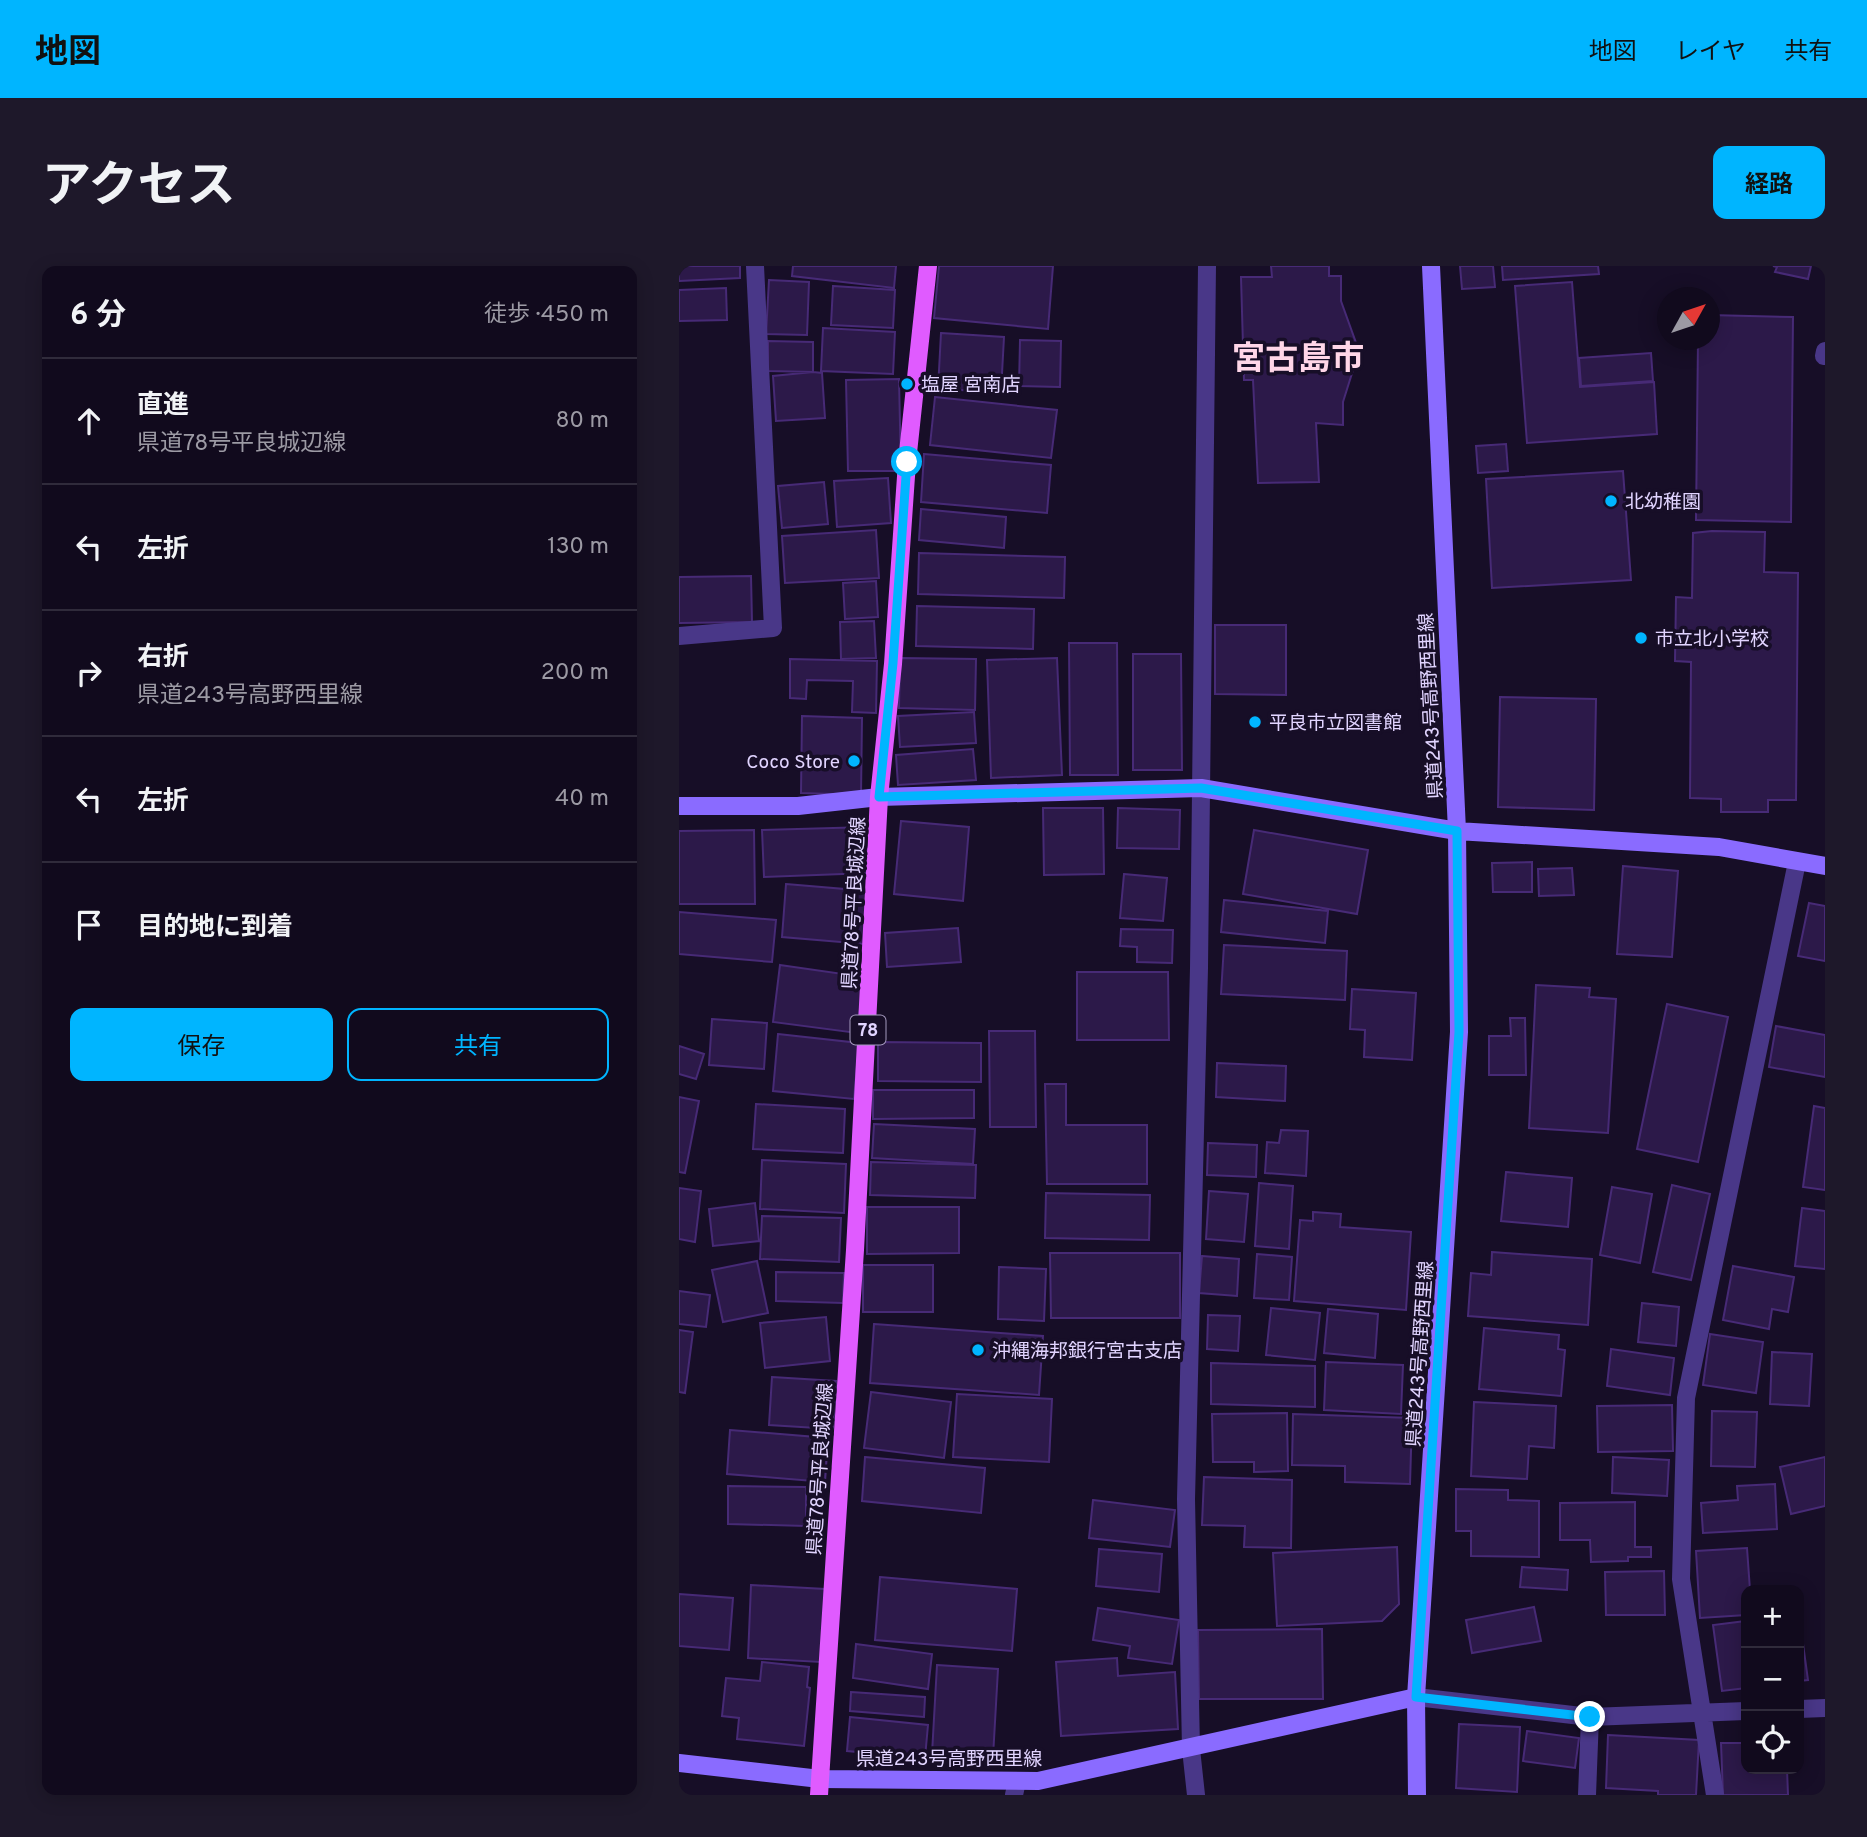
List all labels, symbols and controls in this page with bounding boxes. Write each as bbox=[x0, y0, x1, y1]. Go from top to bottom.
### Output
text: 地図 bbox=[35, 33, 101, 75]
text: 地図 bbox=[1589, 38, 1637, 68]
text: レイヤ bbox=[1675, 38, 1746, 68]
text: 共有 bbox=[1784, 38, 1832, 68]
button: 経路 bbox=[1713, 146, 1825, 219]
text: アクセス bbox=[42, 158, 236, 220]
north arrow bbox=[1657, 287, 1720, 350]
text: 6 分 bbox=[70, 298, 126, 335]
text: 徒歩 · 450 m bbox=[484, 301, 609, 330]
district label: 宮古島市 bbox=[1232, 340, 1364, 382]
place label: 塩屋 宮南店 bbox=[921, 374, 1020, 398]
marker: 塩屋 宮南店 bbox=[899, 376, 915, 392]
text: 直進 bbox=[137, 390, 189, 423]
icon: ahead bbox=[70, 402, 108, 440]
text: 80 m bbox=[556, 407, 609, 436]
text: 県道78号平良城辺線 bbox=[137, 430, 346, 459]
route start bbox=[891, 446, 922, 477]
place label: 北幼稚園 bbox=[1625, 491, 1701, 515]
marker: 北幼稚園 bbox=[1603, 493, 1619, 509]
icon: left bbox=[70, 528, 108, 566]
text: 130 m bbox=[547, 533, 609, 562]
text: 左折 bbox=[137, 534, 189, 567]
street label: 県道243号高野西里線 bbox=[1415, 612, 1449, 800]
place label: 市立北小学校 bbox=[1655, 628, 1769, 652]
marker: 市立北小学校 bbox=[1633, 630, 1649, 646]
text: 右折 bbox=[137, 642, 189, 675]
icon: right bbox=[70, 654, 108, 692]
text: 200 m bbox=[541, 659, 609, 688]
text: 県道243号高野西里線 bbox=[137, 682, 363, 711]
place label: 平良市立図書館 bbox=[1269, 712, 1402, 736]
marker: 平良市立図書館 bbox=[1247, 714, 1263, 730]
place label: Coco Store bbox=[746, 751, 840, 775]
marker: Coco Store bbox=[846, 753, 862, 769]
icon: left bbox=[70, 780, 108, 818]
text: 40 m bbox=[555, 785, 609, 814]
text: 左折 bbox=[137, 786, 189, 819]
street label: 県道78号平良城辺線 bbox=[838, 816, 872, 990]
icon: arrive bbox=[70, 906, 108, 944]
text: 目的地に到着 bbox=[137, 912, 293, 945]
button: 保存 bbox=[70, 1008, 333, 1081]
button: 共有 bbox=[347, 1008, 609, 1081]
road number: 78 bbox=[851, 1016, 885, 1044]
street label: 県道243号高野西里線 bbox=[1403, 1260, 1439, 1448]
place label: 沖縄海邦銀行宮古支店 bbox=[992, 1340, 1182, 1364]
marker: 沖縄海邦銀行宮古支店 bbox=[970, 1342, 986, 1358]
street label: 県道78号平良城辺線 bbox=[803, 1382, 839, 1556]
map controls bbox=[1741, 1585, 1804, 1774]
button: + bbox=[1741, 1585, 1804, 1648]
button: − bbox=[1741, 1648, 1804, 1711]
route end bbox=[1574, 1701, 1605, 1732]
button: locate bbox=[1741, 1711, 1804, 1774]
street label: 県道243号高野西里線 bbox=[856, 1748, 1042, 1772]

